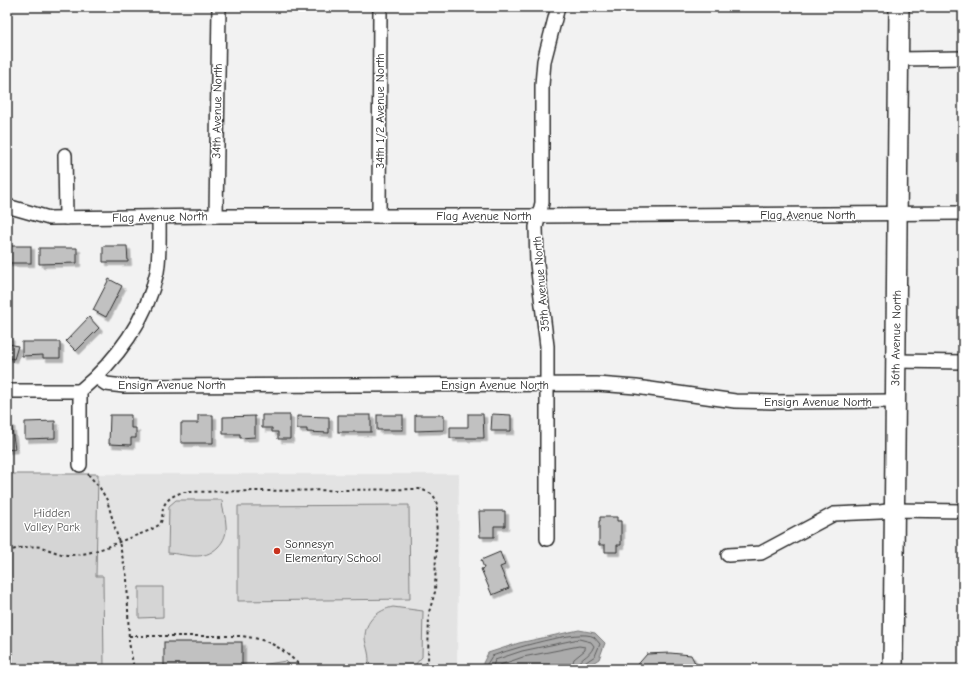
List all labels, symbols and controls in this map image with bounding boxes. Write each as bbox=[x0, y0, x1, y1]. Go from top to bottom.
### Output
street label: 34th 1/2 Avenue North bbox=[373, 53, 387, 169]
street label: 34th Avenue North bbox=[209, 63, 225, 159]
street label: Flag Avenue North bbox=[760, 208, 856, 222]
street label: Flag Avenue North bbox=[112, 209, 208, 225]
street label: Flag Avenue North bbox=[436, 209, 532, 223]
street label: 35th Avenue North bbox=[530, 236, 552, 332]
street label: 36th Avenue North bbox=[888, 290, 904, 386]
street label: Ensign Avenue North bbox=[118, 378, 226, 392]
street label: Ensign Avenue North bbox=[441, 378, 549, 392]
street label: Ensign Avenue North bbox=[764, 395, 872, 409]
park label: Hidden Valley Park bbox=[24, 506, 80, 534]
place label: Sonnesyn Elementary School bbox=[285, 537, 381, 565]
marker: Sonnesyn Elementary School bbox=[272, 546, 282, 556]

